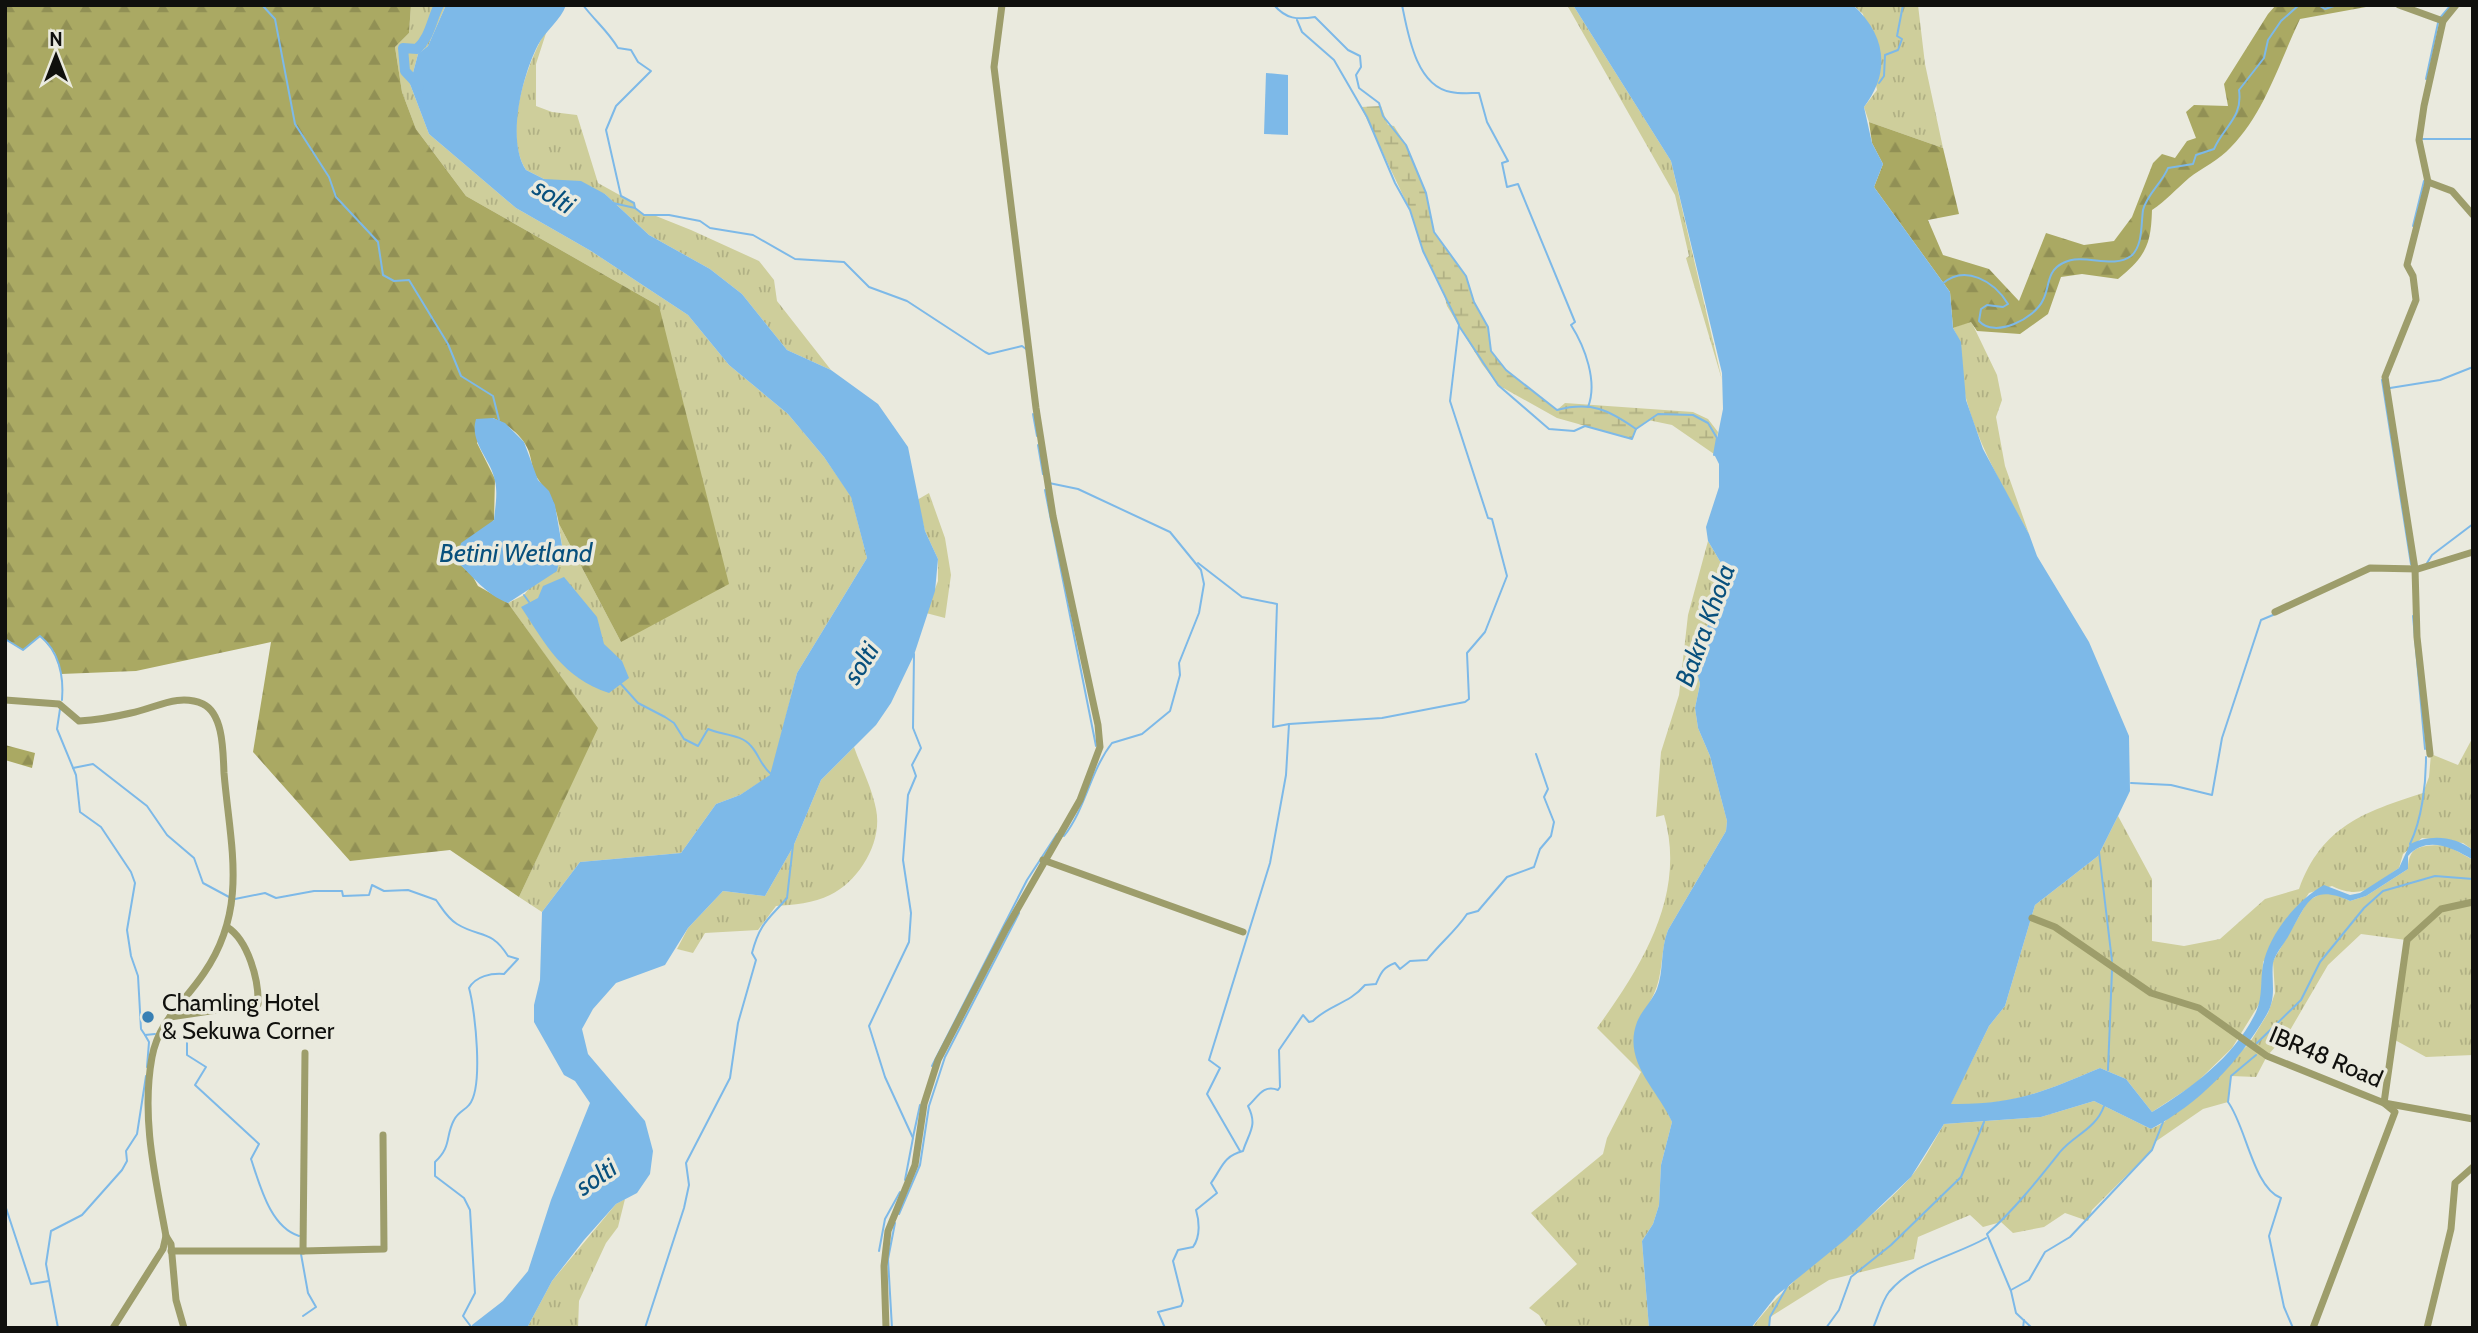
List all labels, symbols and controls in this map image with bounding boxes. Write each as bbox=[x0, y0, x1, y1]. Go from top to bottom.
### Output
north arrow bbox=[21, 21, 91, 91]
text: N bbox=[49, 28, 63, 51]
water label: solti bbox=[526, 171, 581, 221]
water label: Betini Wetland bbox=[439, 537, 594, 569]
water label: Bakra Khola bbox=[1668, 559, 1742, 691]
water label: solti bbox=[836, 636, 886, 691]
place label: Chamling Hotel & Sekuwa Corner bbox=[162, 988, 335, 1045]
marker: Chamling Hotel & Sekuwa Corner bbox=[140, 1009, 156, 1025]
street label: IBR48 Road bbox=[2265, 1020, 2387, 1093]
water label: solti bbox=[568, 1152, 623, 1203]

